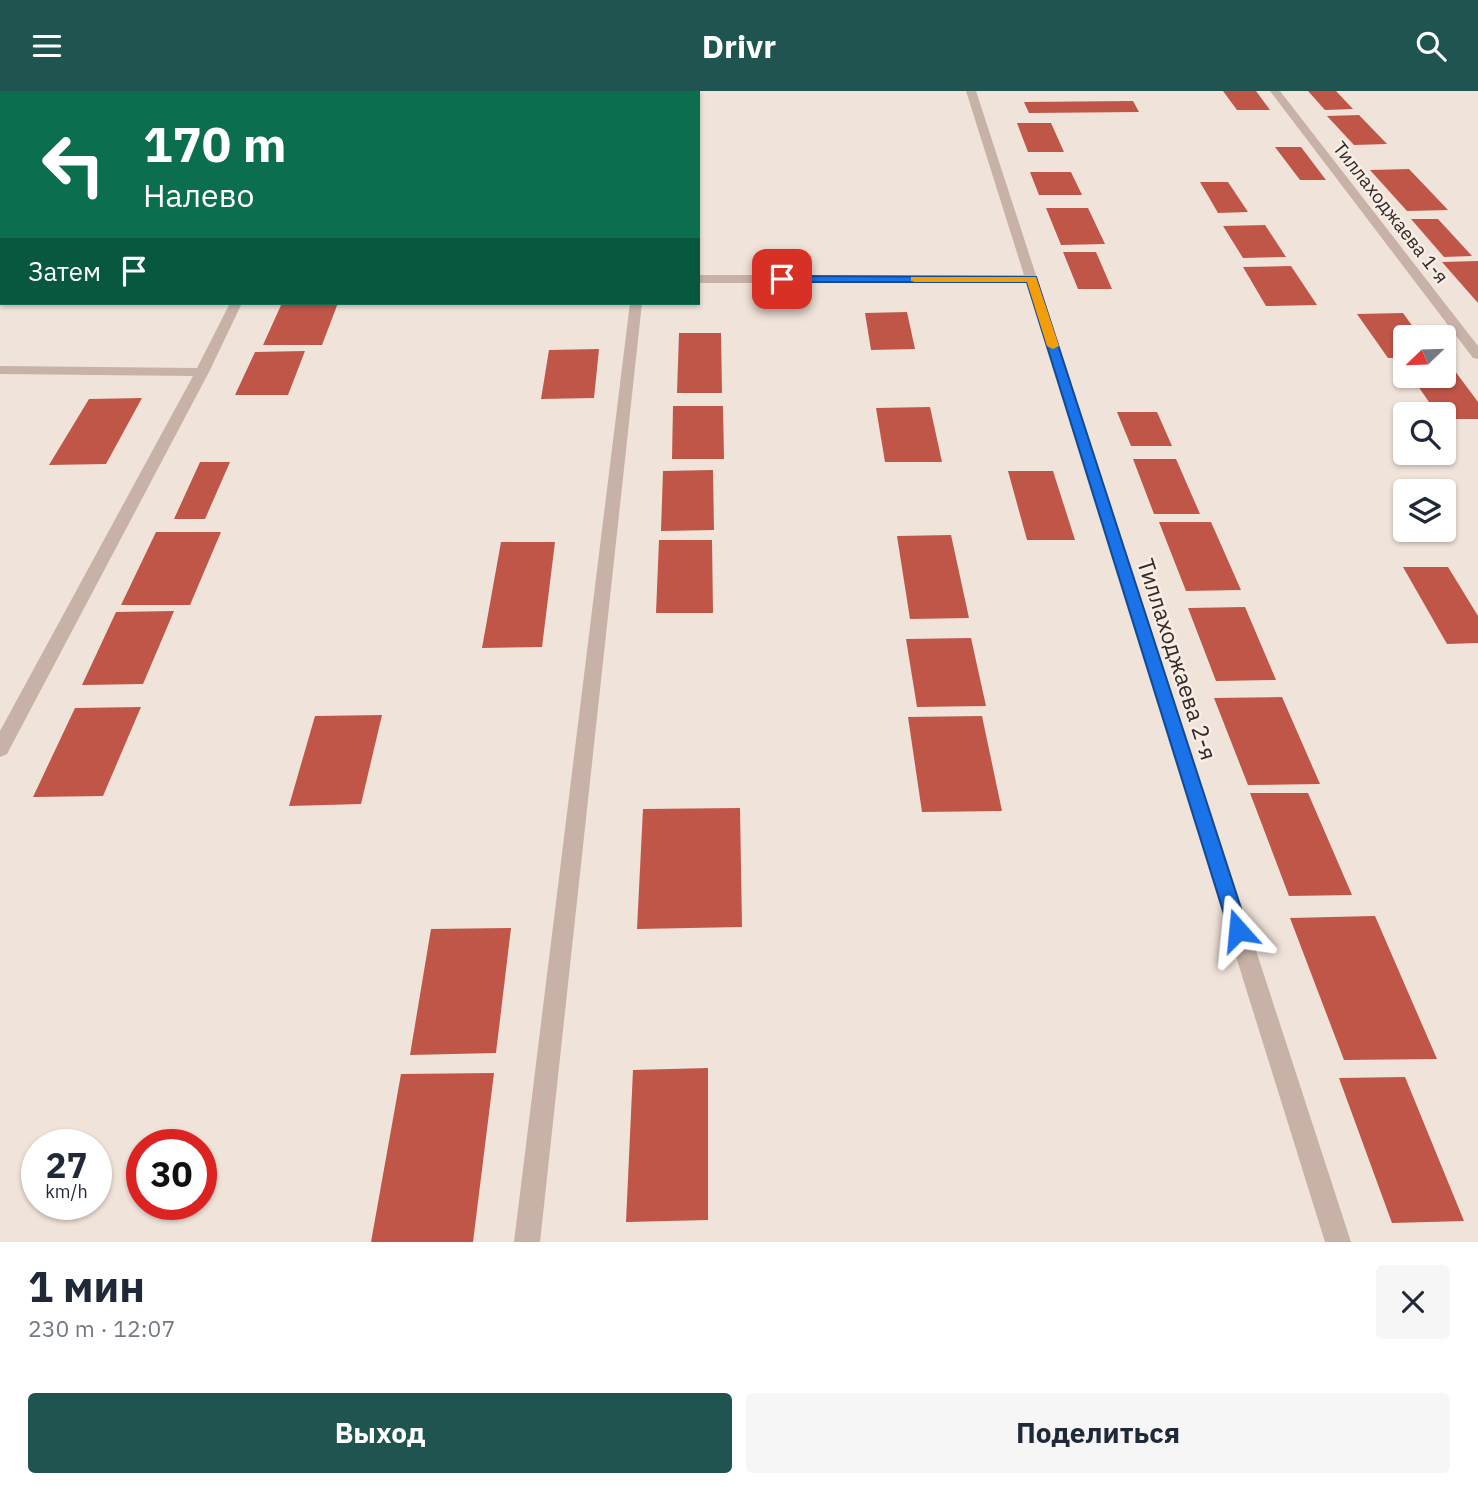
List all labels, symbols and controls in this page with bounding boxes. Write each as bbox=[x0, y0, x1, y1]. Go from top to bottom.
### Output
text: Drivr bbox=[702, 25, 776, 67]
icon: menu bbox=[28, 27, 66, 65]
icon: search bbox=[1412, 27, 1450, 65]
text: 170 m bbox=[143, 112, 287, 175]
icon: left bbox=[28, 119, 119, 210]
street label: Тиллаходжаева 1-я bbox=[1328, 136, 1454, 288]
text: Налево bbox=[143, 174, 254, 216]
pin bbox=[752, 249, 812, 309]
icon: arrive bbox=[115, 252, 153, 290]
text: Затем bbox=[28, 254, 101, 288]
icon: arrive bbox=[763, 260, 801, 298]
north arrow bbox=[1393, 325, 1456, 389]
map controls bbox=[1393, 325, 1456, 542]
button: search bbox=[1393, 402, 1456, 465]
button: layers bbox=[1393, 479, 1456, 542]
street label: Тиллаходжаева 2-я bbox=[1131, 554, 1225, 764]
position arrow bbox=[1201, 893, 1275, 967]
speed limit sign: 30 bbox=[126, 1129, 217, 1220]
text: 27 bbox=[45, 1142, 88, 1188]
text: km/h bbox=[45, 1180, 88, 1203]
text: 1 мин bbox=[28, 1259, 145, 1314]
button: close bbox=[1376, 1265, 1450, 1339]
text: 230 m · 12:07 bbox=[28, 1313, 175, 1343]
button: Выход bbox=[28, 1393, 732, 1473]
button: Поделиться bbox=[746, 1393, 1450, 1473]

